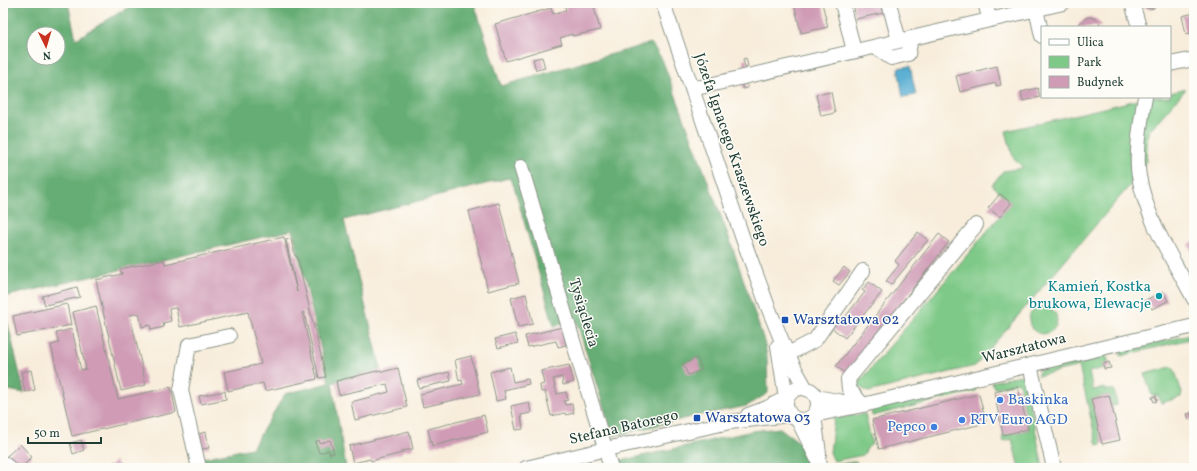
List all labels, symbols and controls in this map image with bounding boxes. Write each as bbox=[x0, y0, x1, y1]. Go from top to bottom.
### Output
north arrow bbox=[26, 26, 66, 66]
legend bbox=[1041, 26, 1171, 98]
text: Ulica bbox=[1077, 35, 1104, 51]
text: N bbox=[42, 47, 51, 62]
street label: Józefa Ignacego Kraszewskiego bbox=[688, 50, 774, 250]
text: Park bbox=[1077, 55, 1102, 71]
text: Budynek bbox=[1077, 75, 1124, 91]
street label: Tysiąclecia bbox=[563, 276, 603, 350]
place label: Kamień, Kostka brukowa, Elewacje bbox=[1029, 277, 1151, 315]
marker: Kamień, Kostka brukowa, Elewacje bbox=[1154, 291, 1164, 301]
place label: Warsztatowa 02 bbox=[793, 310, 899, 331]
marker: Warsztatowa 02 bbox=[780, 315, 790, 325]
street label: Warsztatowa bbox=[980, 328, 1068, 370]
place label: Baskinka bbox=[1008, 390, 1069, 411]
marker: Baskinka bbox=[995, 395, 1005, 405]
street label: Stefana Batorego bbox=[567, 405, 681, 451]
place label: Warsztatowa 03 bbox=[705, 408, 811, 429]
place label: RTV Euro AGD bbox=[970, 410, 1068, 431]
marker: Warsztatowa 03 bbox=[692, 413, 702, 423]
marker: RTV Euro AGD bbox=[957, 415, 967, 425]
place label: Pepco bbox=[887, 417, 926, 438]
scale bar bbox=[28, 419, 101, 445]
marker: Pepco bbox=[929, 422, 939, 432]
text: 50 m bbox=[34, 426, 60, 442]

